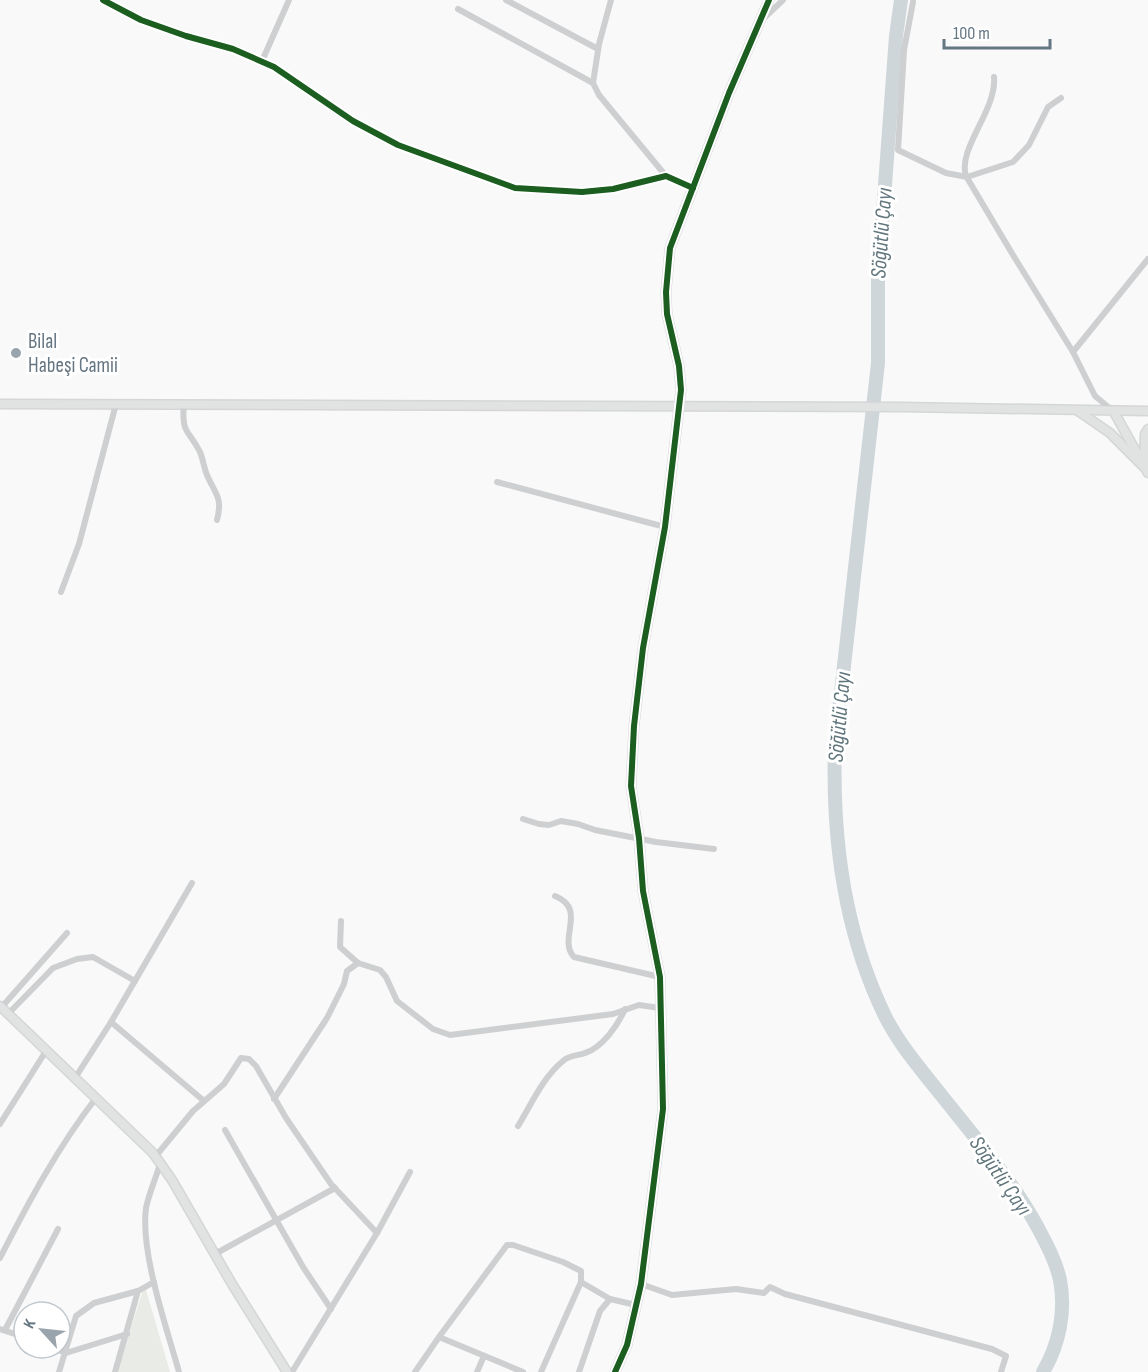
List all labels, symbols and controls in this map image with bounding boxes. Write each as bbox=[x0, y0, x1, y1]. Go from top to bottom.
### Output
scale bar bbox=[944, 12, 1050, 50]
text: 100 m bbox=[953, 23, 990, 44]
water label: Söğütlü Çayı bbox=[865, 187, 899, 279]
place label: Bilal Habeşi Camii bbox=[28, 329, 118, 378]
marker: Bilal Habeşi Camii bbox=[9, 346, 23, 360]
water label: Söğütlü Çayı bbox=[823, 671, 857, 763]
water label: Söğütlü Çayı bbox=[963, 1131, 1037, 1221]
north arrow bbox=[12, 1300, 72, 1360]
text: K bbox=[20, 1316, 40, 1332]

